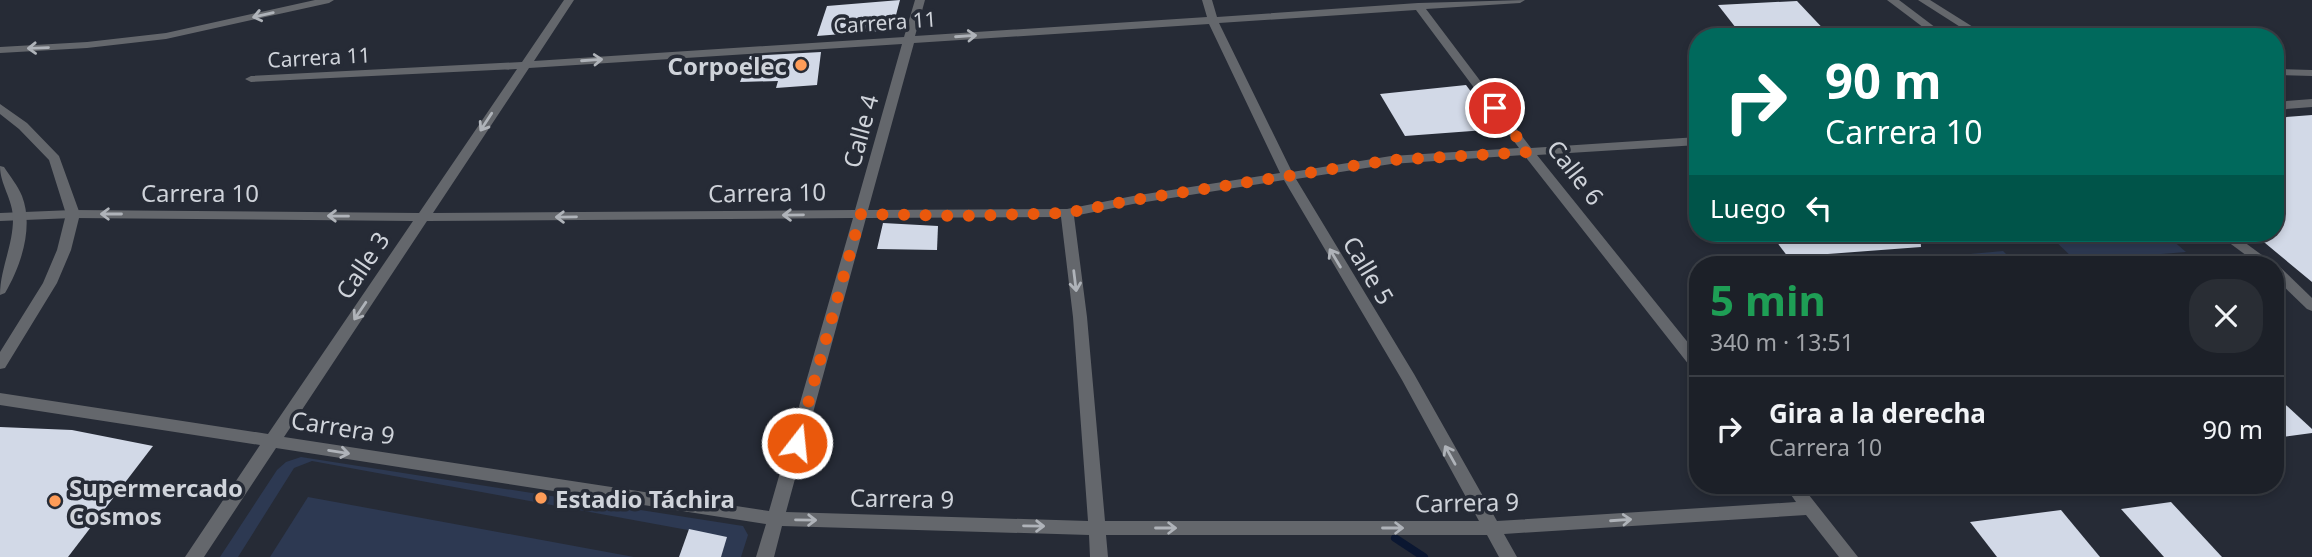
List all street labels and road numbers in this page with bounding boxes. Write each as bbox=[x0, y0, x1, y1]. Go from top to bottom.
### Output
street label: Carrera 11 bbox=[832, 4, 938, 40]
street label: Carrera 11 bbox=[267, 40, 371, 74]
street label: Calle 4 bbox=[834, 90, 886, 171]
street label: Calle 6 bbox=[1540, 132, 1612, 212]
street label: Carrera 10 bbox=[708, 174, 826, 210]
street label: Carrera 10 bbox=[141, 176, 259, 209]
street label: Calle 3 bbox=[327, 225, 397, 305]
street label: Calle 5 bbox=[1336, 230, 1402, 310]
street label: Carrera 9 bbox=[289, 403, 397, 451]
street label: Carrera 9 bbox=[850, 481, 954, 515]
street label: Carrera 9 bbox=[1415, 485, 1519, 519]

